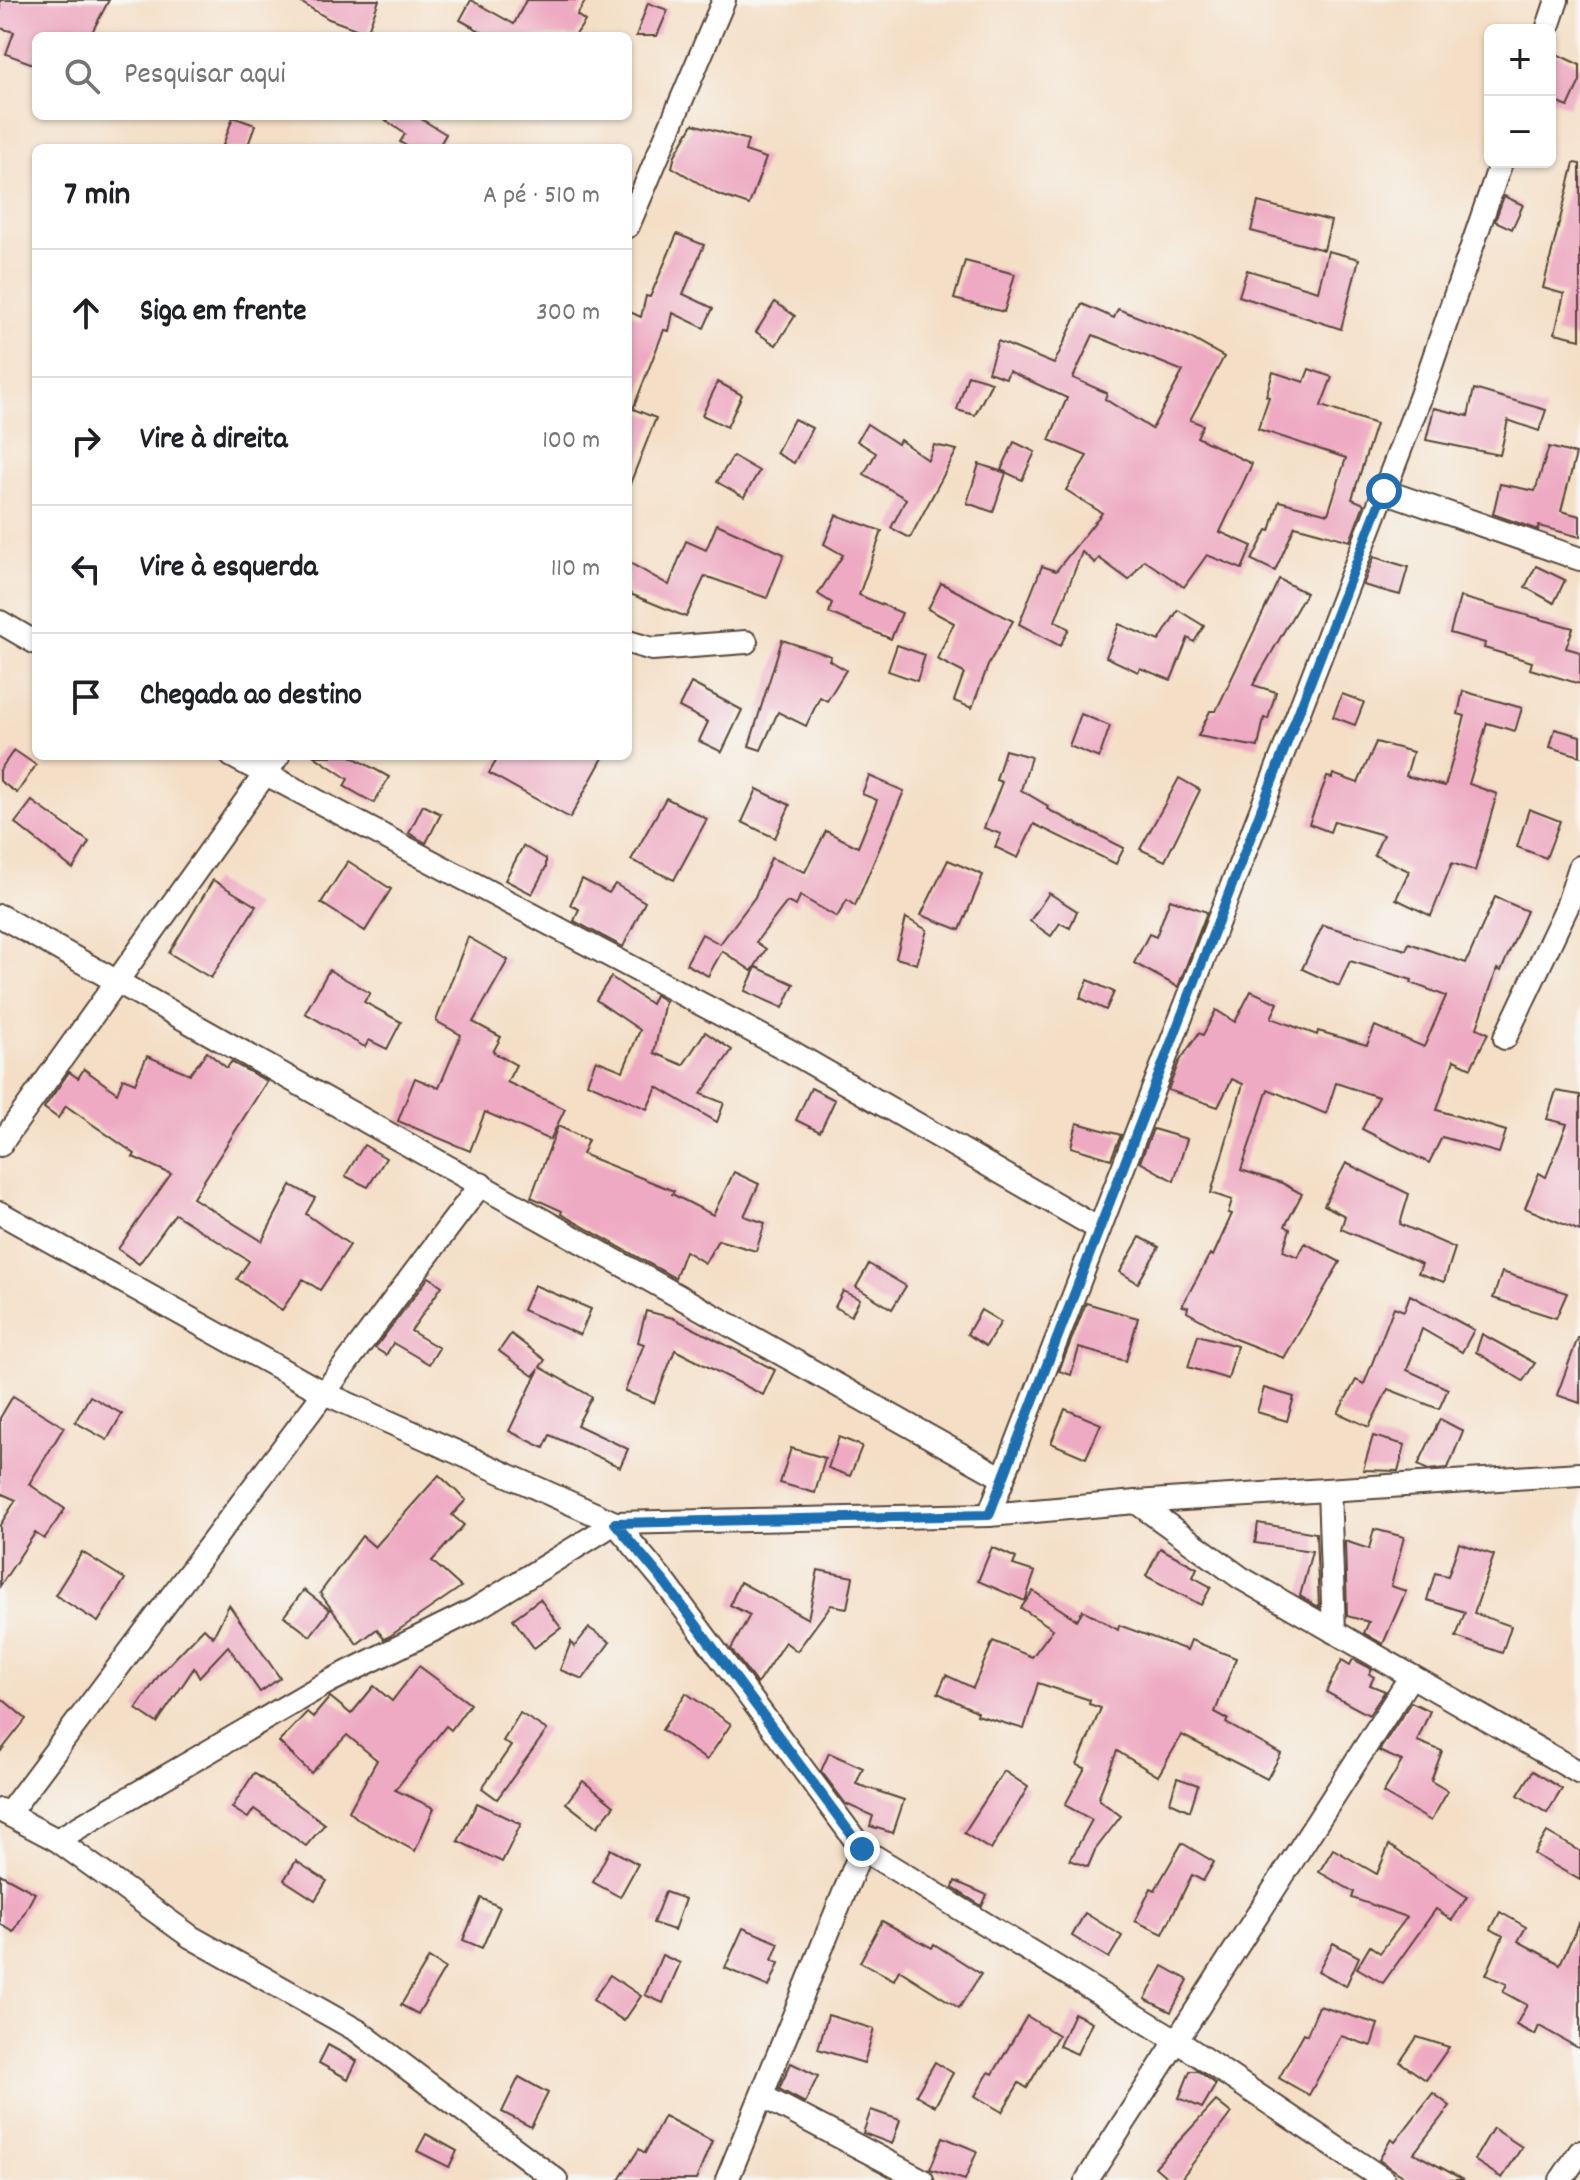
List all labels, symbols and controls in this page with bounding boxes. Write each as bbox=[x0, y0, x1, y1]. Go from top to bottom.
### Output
map controls bbox=[1484, 24, 1556, 168]
button: + bbox=[1484, 24, 1556, 96]
search box bbox=[32, 32, 632, 120]
icon: search bbox=[60, 54, 104, 98]
text: Pesquisar aqui bbox=[124, 55, 286, 98]
button: − bbox=[1484, 96, 1556, 168]
text: 7 min bbox=[64, 172, 130, 221]
text: A pé · 510 m bbox=[483, 178, 600, 215]
icon: ahead bbox=[64, 291, 108, 335]
text: Siga em frente bbox=[140, 292, 307, 335]
text: 300 m bbox=[536, 295, 600, 332]
icon: right bbox=[64, 419, 108, 463]
text: Vire à direita bbox=[140, 420, 287, 463]
text: 100 m bbox=[542, 423, 600, 460]
route start bbox=[1366, 473, 1402, 509]
icon: left bbox=[64, 547, 108, 591]
text: Vire à esquerda bbox=[140, 548, 318, 591]
text: 110 m bbox=[551, 551, 600, 588]
icon: arrive bbox=[64, 675, 108, 719]
text: Chegada ao destino bbox=[140, 676, 362, 719]
route end bbox=[844, 1831, 880, 1867]

